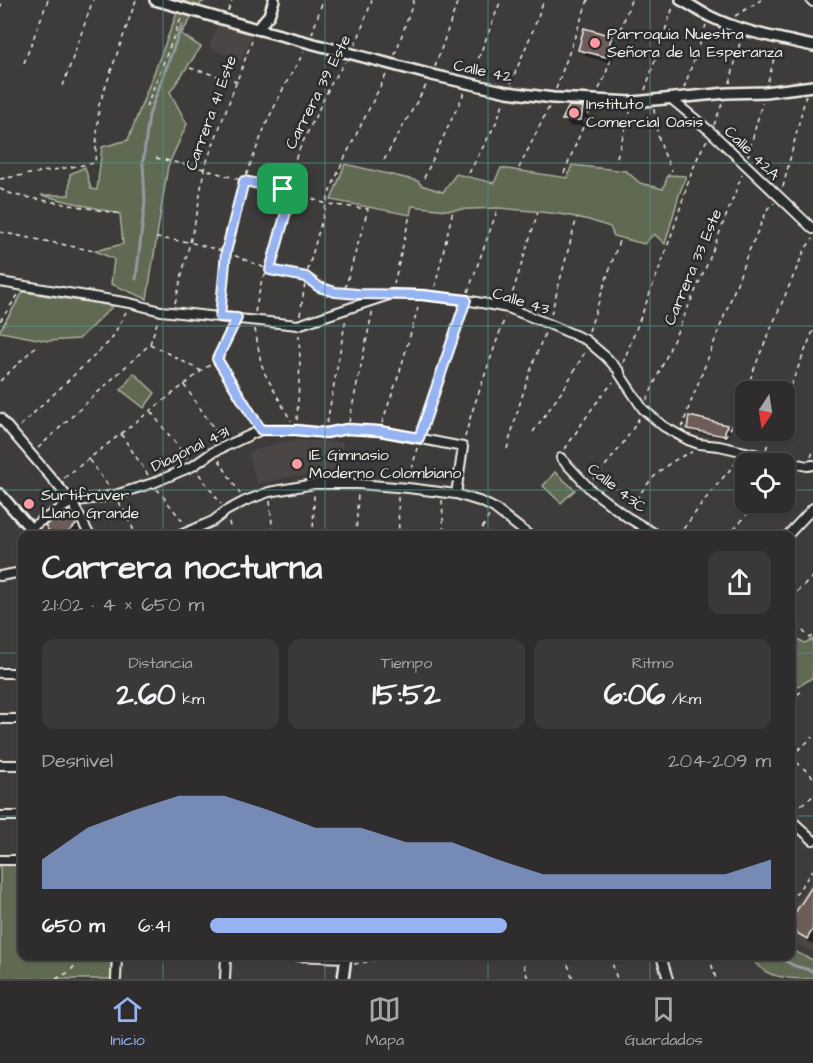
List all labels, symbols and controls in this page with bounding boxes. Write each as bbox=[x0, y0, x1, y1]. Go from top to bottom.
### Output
place label: Parroquia Nuestra Señora de la Esperanza bbox=[607, 23, 783, 63]
street label: Carrera 39 Este bbox=[280, 31, 356, 153]
marker: Parroquia Nuestra Señora de la Esperanza bbox=[588, 36, 602, 50]
street label: Carrera 41 Este bbox=[180, 52, 242, 174]
street label: Calle 42 bbox=[452, 54, 514, 88]
place label: Instituto Comercial Oasis bbox=[586, 93, 703, 133]
marker: Instituto Comercial Oasis bbox=[567, 106, 581, 120]
street label: Calle 42A bbox=[719, 121, 785, 185]
pin bbox=[257, 163, 308, 214]
icon: arrive bbox=[266, 172, 299, 205]
street label: Carrera 33 Este bbox=[659, 205, 728, 329]
street label: Calle 43 bbox=[490, 282, 552, 320]
north arrow bbox=[735, 381, 795, 441]
map controls bbox=[735, 381, 795, 513]
street label: Diagonal 43I bbox=[147, 421, 233, 478]
place label: IE Gimnasio Moderno Colombiano bbox=[309, 444, 461, 484]
button: locate bbox=[735, 453, 795, 513]
marker: IE Gimnasio Moderno Colombiano bbox=[290, 457, 304, 471]
street label: Calle 43C bbox=[583, 458, 651, 518]
place label: Surtifruver Llano Grande bbox=[41, 484, 139, 524]
marker: Surtifruver Llano Grande bbox=[22, 497, 36, 511]
text: Carrera nocturna bbox=[42, 545, 322, 591]
button: share bbox=[708, 551, 771, 614]
text: 21:02 · 4 × 650 m bbox=[42, 591, 204, 619]
text: Distancia bbox=[128, 652, 193, 674]
text: Tiempo bbox=[381, 652, 432, 674]
text: Ritmo bbox=[632, 652, 673, 674]
text: 2.60 bbox=[117, 674, 176, 716]
text: 15:52 bbox=[372, 674, 441, 716]
text: 6:06 bbox=[604, 674, 665, 716]
text: km bbox=[176, 688, 204, 710]
text: /km bbox=[665, 688, 701, 710]
text: Desnivel bbox=[42, 747, 113, 775]
text: 204–209 m bbox=[668, 747, 771, 775]
text: 650 m bbox=[42, 912, 105, 940]
text: 6:41 bbox=[138, 912, 170, 940]
tab: Inicio bbox=[110, 993, 145, 1051]
tab: Mapa bbox=[366, 993, 404, 1051]
tab: Guardados bbox=[625, 993, 703, 1051]

